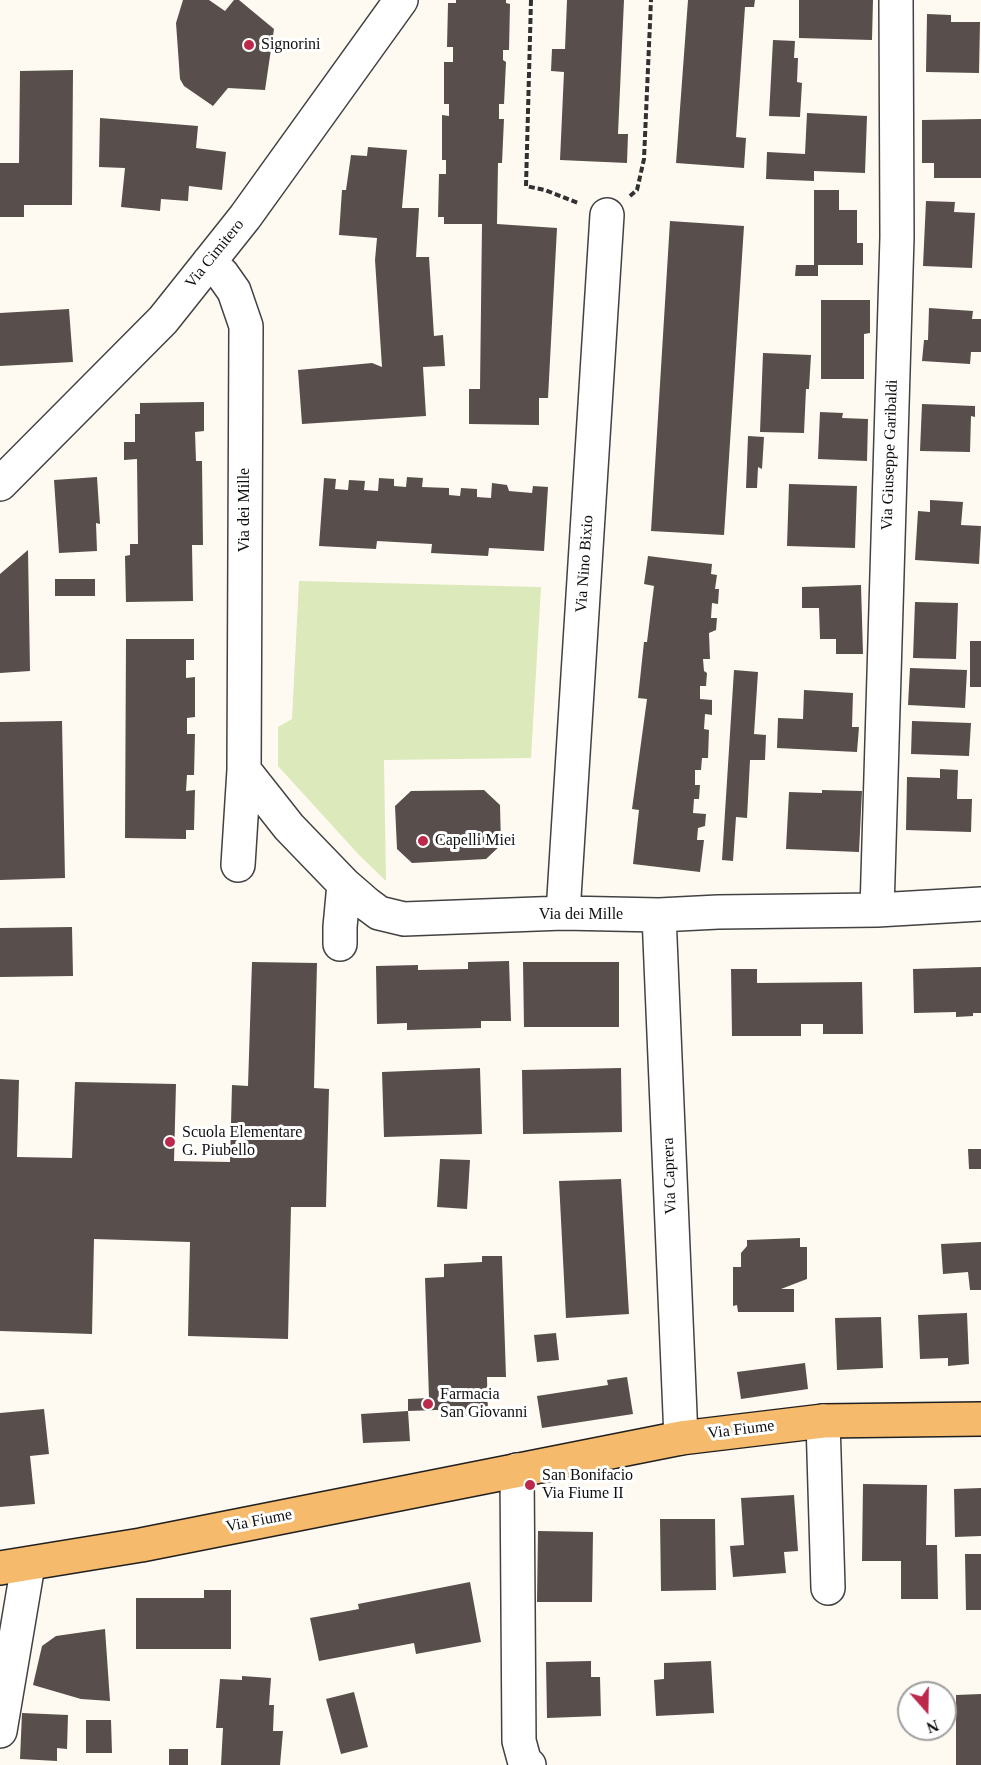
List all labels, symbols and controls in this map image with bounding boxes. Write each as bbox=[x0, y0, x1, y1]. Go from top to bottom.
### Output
place label: Signorini bbox=[261, 35, 321, 55]
marker: Signorini bbox=[242, 38, 256, 52]
street label: Via Cimitero bbox=[181, 216, 249, 292]
street label: Via Giuseppe Garibaldi bbox=[878, 379, 902, 531]
street label: Via dei Mille bbox=[235, 468, 255, 552]
street label: Via Nino Bixio bbox=[572, 515, 598, 613]
place label: Capelli Miei bbox=[435, 831, 515, 851]
marker: Capelli Miei bbox=[416, 834, 430, 848]
street label: Via dei Mille bbox=[539, 905, 623, 925]
place label: Scuola Elementare G. Piubello bbox=[182, 1123, 302, 1161]
marker: Scuola Elementare G. Piubello bbox=[163, 1135, 177, 1149]
street label: Via Caprera bbox=[659, 1137, 681, 1215]
place label: Farmacia San Giovanni bbox=[440, 1385, 528, 1423]
marker: Farmacia San Giovanni bbox=[421, 1397, 435, 1411]
street label: Via Fiume bbox=[707, 1416, 775, 1444]
place label: San Bonifacio Via Fiume II bbox=[542, 1466, 633, 1504]
marker: San Bonifacio Via Fiume II bbox=[523, 1478, 537, 1492]
street label: Via Fiume bbox=[224, 1505, 294, 1537]
north arrow bbox=[897, 1681, 957, 1741]
text: N bbox=[924, 1717, 941, 1736]

